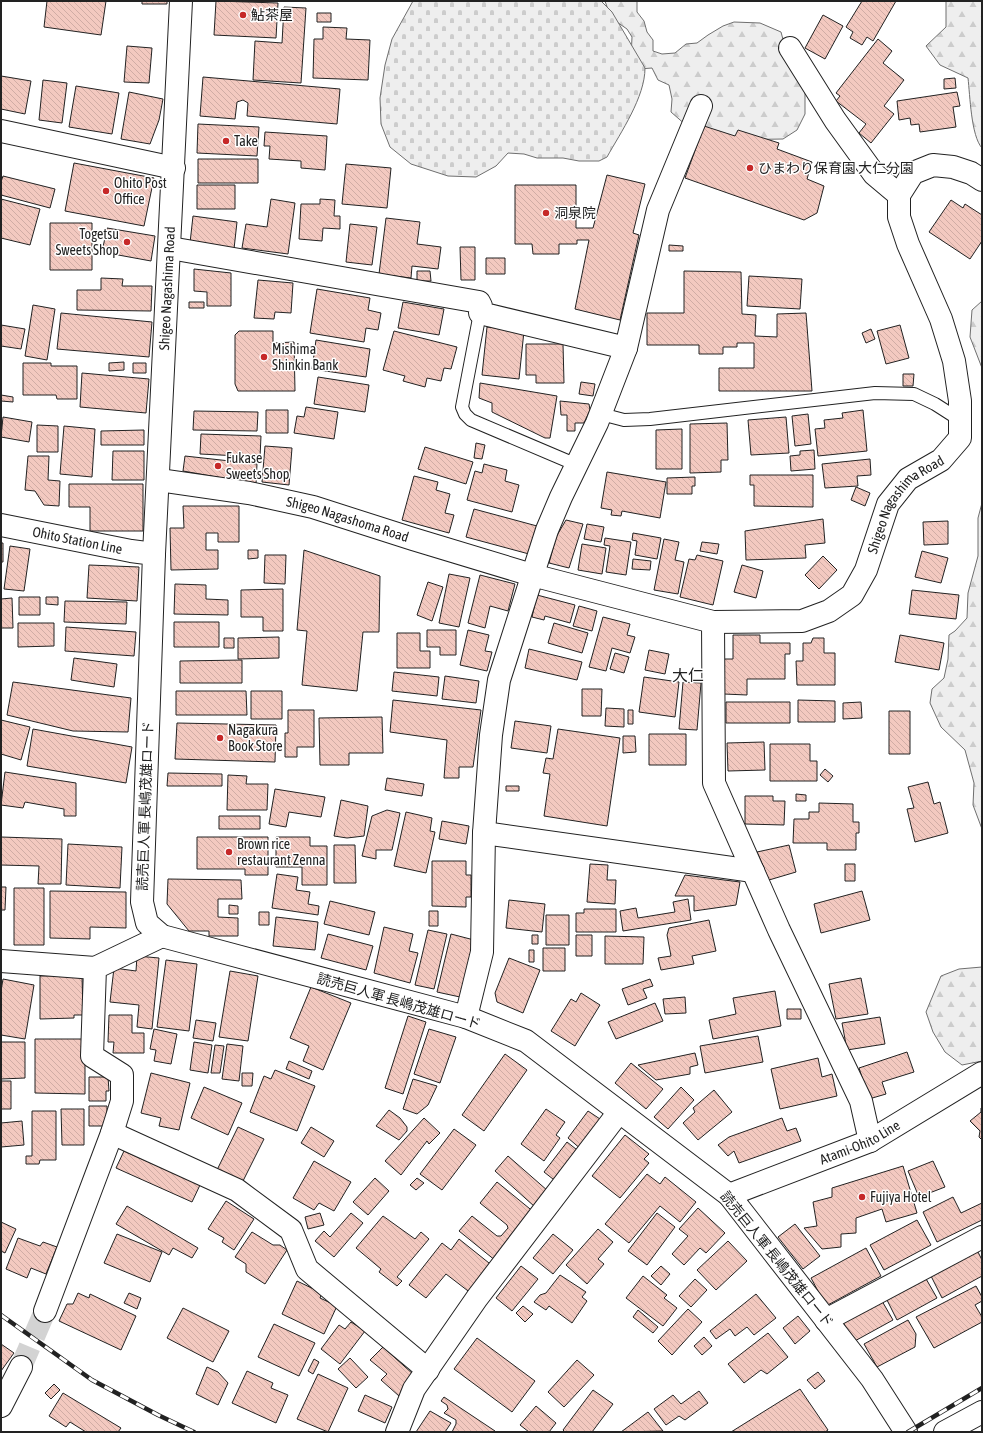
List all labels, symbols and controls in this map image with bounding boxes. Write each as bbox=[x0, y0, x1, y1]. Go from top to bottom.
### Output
place label: 鮎茶屋 bbox=[251, 7, 293, 23]
marker: 鮎茶屋 bbox=[238, 10, 248, 20]
place label: Take bbox=[234, 133, 258, 149]
marker: Take bbox=[221, 136, 231, 146]
place label: ひまわり保育園 大仁分園 bbox=[758, 160, 914, 176]
marker: ひまわり保育園 大仁分園 bbox=[745, 163, 755, 173]
place label: Ohito Post Office bbox=[114, 175, 167, 207]
marker: Ohito Post Office bbox=[101, 186, 111, 196]
place label: 洞泉院 bbox=[554, 205, 596, 221]
marker: 洞泉院 bbox=[541, 208, 551, 218]
place label: Togetsu Sweets Shop bbox=[56, 226, 119, 258]
street label: Shigeo Nagashima Road bbox=[156, 226, 178, 351]
marker: Togetsu Sweets Shop bbox=[122, 237, 132, 247]
place label: Mishima Shinkin Bank bbox=[272, 341, 338, 373]
marker: Mishima Shinkin Bank bbox=[259, 352, 269, 362]
place label: Fukase Sweets Shop bbox=[226, 450, 290, 482]
street label: Shigeo Nagashima Road bbox=[864, 452, 947, 556]
marker: Fukase Sweets Shop bbox=[213, 461, 223, 471]
street label: Shigeo Nagashoma Road bbox=[285, 493, 411, 545]
street label: Ohito Station Line bbox=[31, 523, 124, 557]
district label: 大仁 bbox=[672, 666, 704, 684]
street label: 読売巨人軍 長嶋茂雄ロード bbox=[134, 721, 156, 891]
place label: Nagakura Book Store bbox=[228, 722, 283, 754]
marker: Nagakura Book Store bbox=[215, 733, 225, 743]
place label: Brown rice restaurant Zenna bbox=[237, 836, 326, 868]
marker: Brown rice restaurant Zenna bbox=[224, 847, 234, 857]
street label: 読売巨人軍 長嶋茂雄ロード bbox=[315, 970, 483, 1032]
street label: Atami-Ohito Line bbox=[817, 1117, 903, 1168]
street label: 読売巨人軍 長嶋茂雄ロード bbox=[717, 1188, 837, 1330]
place label: Fujiya Hotel bbox=[870, 1189, 932, 1205]
marker: Fujiya Hotel bbox=[857, 1192, 867, 1202]

